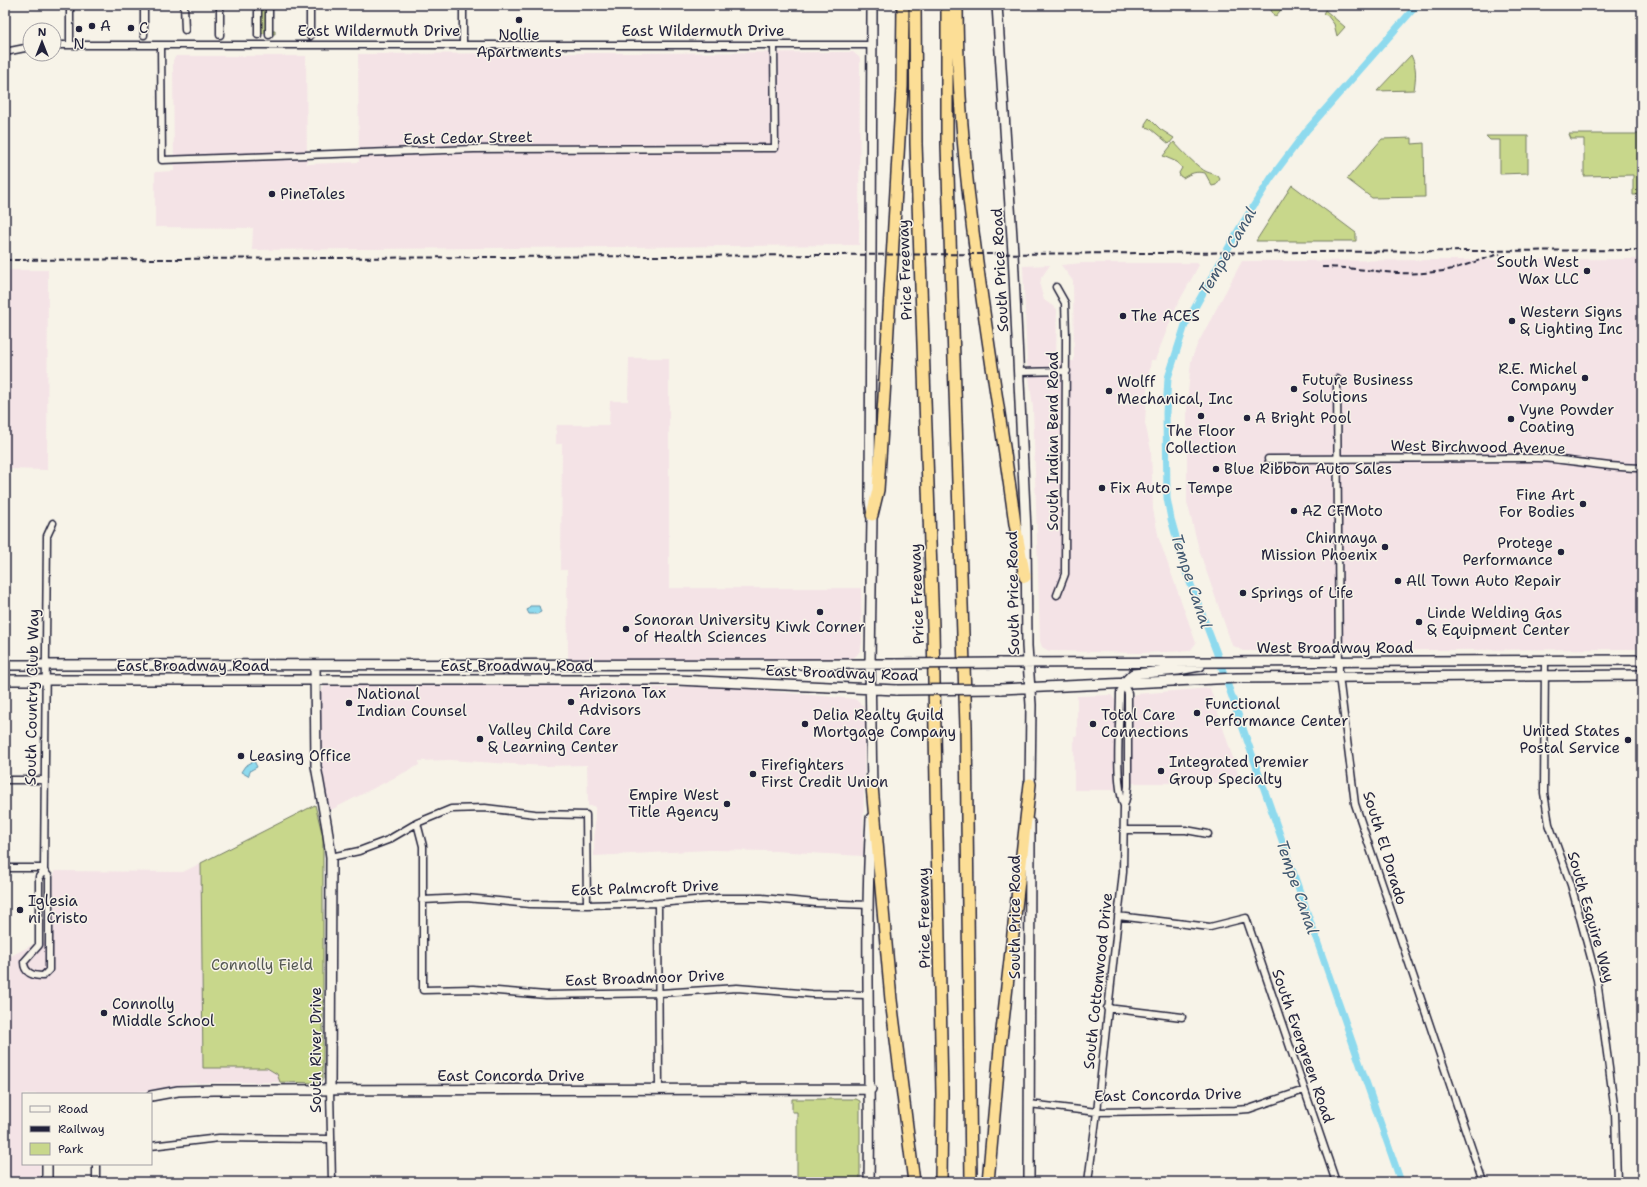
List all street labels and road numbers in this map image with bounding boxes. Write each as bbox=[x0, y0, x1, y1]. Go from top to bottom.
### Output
street label: East Wildermuth Drive bbox=[297, 21, 461, 41]
street label: East Wildermuth Drive bbox=[621, 21, 785, 41]
street label: East Cedar Street bbox=[403, 127, 533, 149]
street label: South Price Road bbox=[987, 207, 1013, 333]
street label: Price Freeway bbox=[893, 219, 917, 321]
street label: South Indian Bend Road bbox=[1043, 351, 1063, 531]
street label: West Birchwood Avenue bbox=[1390, 435, 1566, 459]
street label: South Price Road bbox=[1002, 530, 1024, 655]
street label: Price Freeway bbox=[905, 543, 929, 645]
street label: South Country Club Way bbox=[20, 609, 44, 785]
street label: West Broadway Road bbox=[1257, 638, 1414, 658]
street label: East Broadway Road bbox=[116, 656, 270, 676]
street label: East Broadway Road bbox=[440, 656, 594, 676]
street label: East Broadway Road bbox=[765, 660, 919, 686]
street label: South El Dorado bbox=[1358, 789, 1412, 907]
street label: South Esquire Way bbox=[1563, 849, 1619, 985]
street label: South Price Road bbox=[1005, 854, 1025, 979]
street label: Price Freeway bbox=[913, 867, 935, 969]
street label: East Palmcroft Drive bbox=[571, 875, 719, 901]
street label: South Cottonwood Drive bbox=[1079, 892, 1117, 1070]
street label: East Broadmoor Drive bbox=[565, 965, 725, 991]
street label: South Evergreen Road bbox=[1267, 966, 1339, 1126]
street label: South River Drive bbox=[306, 987, 326, 1113]
street label: East Concorda Drive bbox=[437, 1066, 585, 1086]
street label: East Concorda Drive bbox=[1094, 1084, 1242, 1106]

